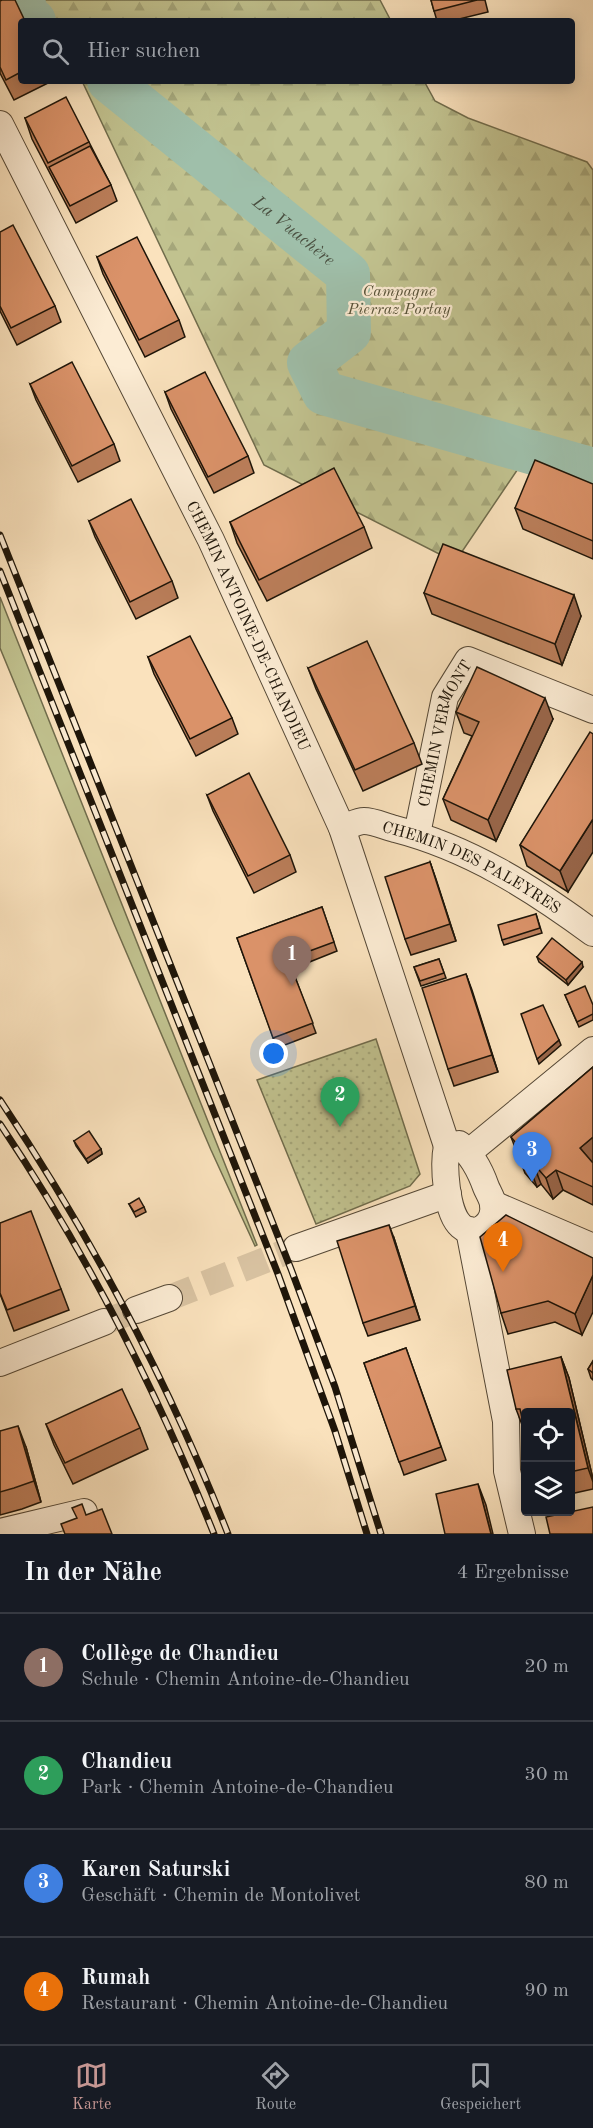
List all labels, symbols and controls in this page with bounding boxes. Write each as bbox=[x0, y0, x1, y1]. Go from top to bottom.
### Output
search box bbox=[18, 18, 575, 84]
icon: search bbox=[39, 35, 72, 68]
text: Hier suchen bbox=[87, 40, 200, 62]
water label: La Vuachère bbox=[248, 192, 338, 270]
park label: Campagne Pierraz Portay bbox=[347, 284, 451, 318]
street label: CHEMIN ANTOINE-DE-CHANDIEU bbox=[183, 499, 312, 754]
street label: CHEMIN VERMONT bbox=[417, 658, 476, 809]
street label: CHEMIN DES PALEYRES bbox=[380, 820, 563, 917]
pin: 1 bbox=[272, 936, 312, 986]
your location bbox=[259, 1039, 288, 1068]
pin: 2 bbox=[320, 1078, 360, 1127]
pin: 3 bbox=[512, 1132, 552, 1182]
pin: 4 bbox=[484, 1222, 522, 1272]
map controls bbox=[521, 1408, 575, 1516]
button: locate bbox=[521, 1408, 575, 1462]
button: layers bbox=[521, 1462, 575, 1516]
text: In der Nähe bbox=[24, 1560, 162, 1586]
text: 4 Ergebnisse bbox=[457, 1563, 569, 1583]
text: Collège de Chandieu bbox=[81, 1643, 279, 1665]
text: 1 bbox=[38, 1657, 49, 1677]
text: 20 m bbox=[524, 1657, 569, 1677]
text: Schule · Chemin Antoine-de-Chandieu bbox=[81, 1670, 410, 1690]
text: Chandieu bbox=[81, 1751, 172, 1773]
text: 2 bbox=[38, 1765, 49, 1785]
text: 30 m bbox=[524, 1765, 569, 1785]
text: Park · Chemin Antoine-de-Chandieu bbox=[81, 1778, 394, 1798]
text: Karen Saturski bbox=[81, 1859, 230, 1881]
text: 3 bbox=[38, 1873, 49, 1893]
text: 80 m bbox=[524, 1873, 569, 1893]
text: Geschäft · Chemin de Montolivet bbox=[81, 1886, 361, 1906]
text: Rumah bbox=[81, 1967, 150, 1989]
text: 4 bbox=[38, 1981, 49, 2001]
text: 90 m bbox=[524, 1981, 569, 2001]
text: Restaurant · Chemin Antoine-de-Chandieu bbox=[81, 1994, 448, 2014]
tab: Karte bbox=[72, 2059, 111, 2115]
tab: Route bbox=[255, 2059, 296, 2115]
tab: Gespeichert bbox=[440, 2059, 521, 2115]

